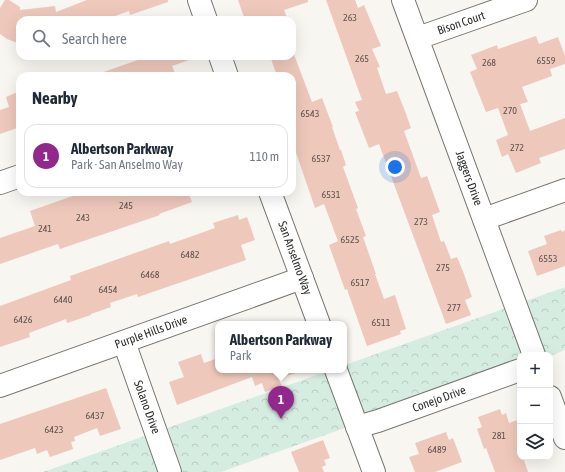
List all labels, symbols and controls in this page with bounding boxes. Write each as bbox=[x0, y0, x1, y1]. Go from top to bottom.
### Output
street label: Bison Court bbox=[435, 8, 487, 38]
house number: 263 bbox=[343, 12, 357, 23]
search box bbox=[16, 16, 296, 60]
icon: search bbox=[30, 27, 52, 49]
text: Search here bbox=[62, 30, 127, 47]
house number: 265 bbox=[355, 53, 369, 64]
house number: 6559 bbox=[537, 55, 556, 66]
house number: 268 bbox=[482, 57, 496, 68]
text: Nearby bbox=[32, 88, 78, 108]
house number: 270 bbox=[503, 105, 517, 116]
house number: 6543 bbox=[301, 108, 320, 119]
text: Albertson Parkway bbox=[71, 140, 174, 157]
house number: 272 bbox=[510, 142, 524, 153]
text: 1 bbox=[43, 149, 49, 164]
text: 110 m bbox=[250, 149, 279, 164]
street label: Jaggers Drive bbox=[453, 149, 485, 207]
house number: 6537 bbox=[312, 153, 331, 164]
text: Park · San Anselmo Way bbox=[71, 157, 183, 172]
your location bbox=[385, 157, 405, 177]
house number: 6531 bbox=[322, 189, 341, 200]
house number: 245 bbox=[119, 200, 133, 211]
house number: 243 bbox=[76, 212, 90, 223]
house number: 273 bbox=[414, 216, 428, 227]
street label: San Anselmo Way bbox=[275, 219, 315, 297]
house number: 241 bbox=[38, 223, 52, 234]
house number: 6525 bbox=[341, 234, 360, 245]
house number: 6482 bbox=[181, 249, 200, 260]
house number: 6553 bbox=[539, 253, 558, 264]
house number: 275 bbox=[436, 262, 450, 273]
house number: 6468 bbox=[141, 269, 160, 280]
house number: 6517 bbox=[351, 277, 370, 288]
house number: 6454 bbox=[99, 284, 118, 295]
house number: 6440 bbox=[54, 294, 73, 305]
house number: 277 bbox=[447, 302, 461, 313]
street label: Purple Hills Drive bbox=[113, 312, 189, 352]
house number: 6426 bbox=[14, 314, 33, 325]
house number: 6511 bbox=[372, 317, 391, 328]
popup bbox=[215, 321, 347, 373]
text: Albertson Parkway bbox=[230, 331, 332, 348]
text: Park bbox=[230, 348, 251, 363]
map controls bbox=[517, 352, 553, 460]
button: + bbox=[517, 352, 553, 388]
street label: Solano Drive bbox=[131, 378, 163, 436]
street label: Conejo Drive bbox=[410, 383, 468, 415]
pin: 1 bbox=[268, 386, 294, 419]
button: − bbox=[517, 388, 553, 424]
house number: 6437 bbox=[86, 410, 105, 421]
house number: 6423 bbox=[45, 424, 64, 435]
button: layers bbox=[517, 424, 553, 460]
house number: 281 bbox=[492, 430, 506, 441]
house number: 6489 bbox=[428, 444, 447, 455]

